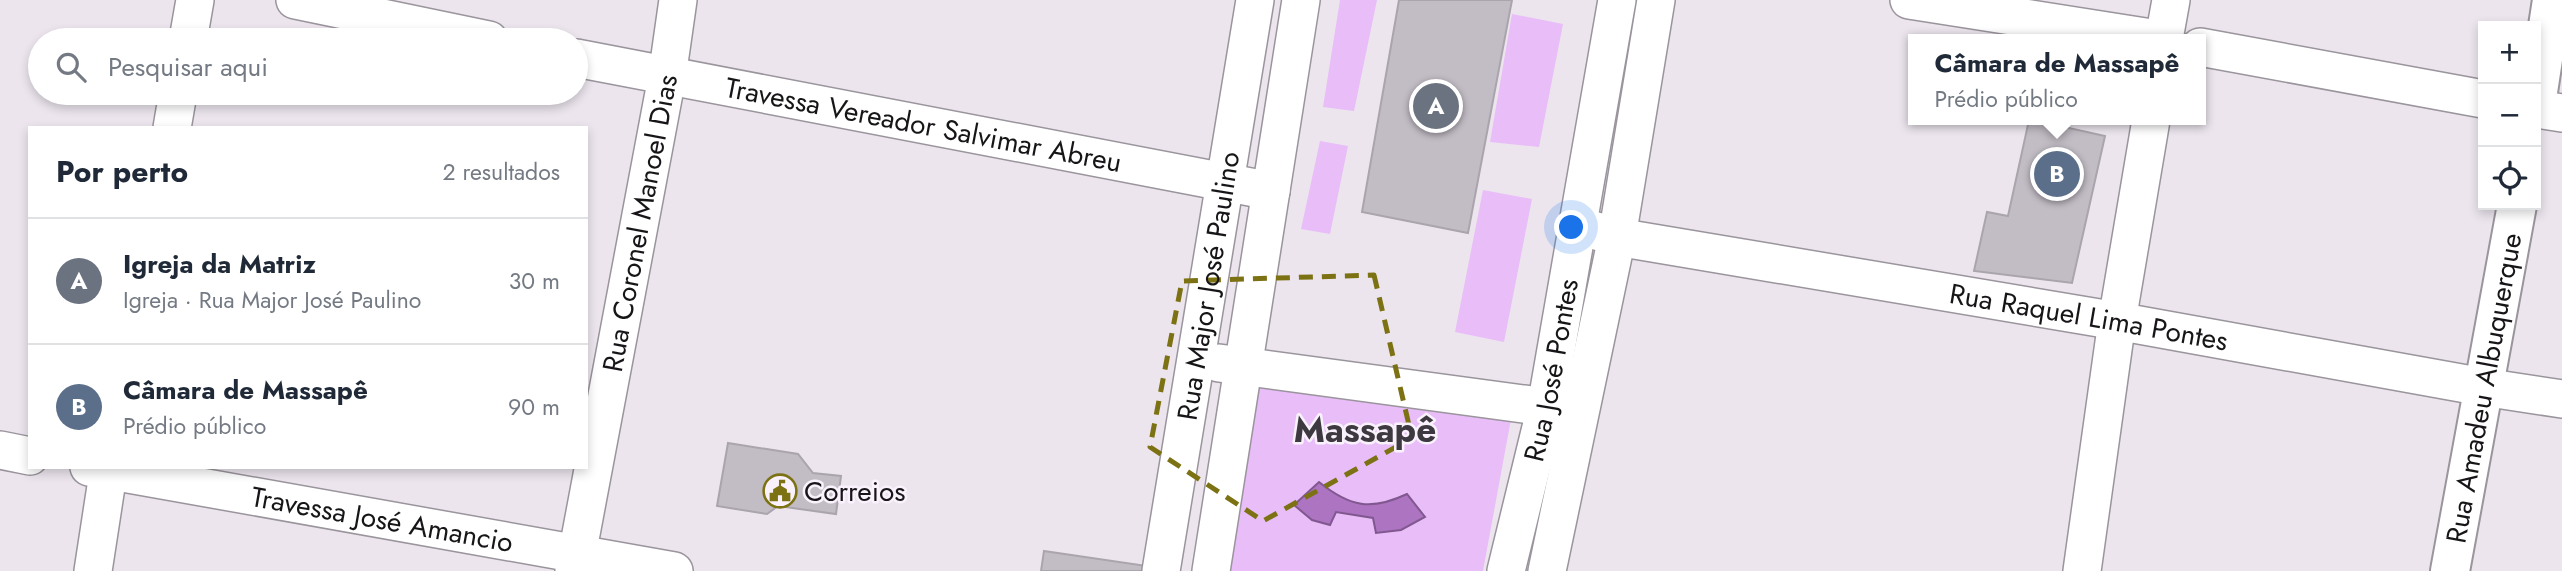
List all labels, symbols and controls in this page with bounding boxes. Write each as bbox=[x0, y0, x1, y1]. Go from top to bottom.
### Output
map controls bbox=[2478, 21, 2541, 210]
button: + bbox=[2478, 21, 2541, 84]
search box bbox=[28, 28, 588, 105]
popup bbox=[1908, 34, 2206, 125]
text: Câmara de Massapê bbox=[1935, 44, 2179, 82]
icon: search bbox=[52, 48, 90, 86]
text: Pesquisar aqui bbox=[108, 48, 268, 86]
street label: Travessa Vereador Salvimar Abreu bbox=[722, 67, 1125, 183]
street label: Rua Coronel Manoel Dias bbox=[592, 71, 688, 375]
pin: A bbox=[1413, 80, 1459, 132]
text: Prédio público bbox=[1935, 82, 2078, 116]
button: − bbox=[2478, 84, 2541, 147]
button: locate bbox=[2478, 147, 2541, 210]
pin: B bbox=[2034, 148, 2080, 200]
street label: Rua Major José Paulino bbox=[1167, 149, 1250, 423]
text: Por perto bbox=[56, 150, 188, 193]
text: 2 resultados bbox=[442, 155, 560, 189]
your location bbox=[1554, 210, 1588, 244]
street label: Rua Amadeu Albuquerque bbox=[2435, 230, 2532, 547]
text: Igreja da Matriz bbox=[123, 245, 316, 283]
text: A bbox=[71, 264, 87, 298]
text: 30 m bbox=[509, 264, 560, 298]
street label: Rua Raquel Lima Pontes bbox=[1946, 273, 2231, 362]
street label: Rua José Pontes bbox=[1513, 276, 1589, 466]
text: Igreja · Rua Major José Paulino bbox=[123, 283, 421, 317]
text: Câmara de Massapê bbox=[123, 371, 368, 409]
text: B bbox=[71, 390, 87, 424]
text: 90 m bbox=[508, 390, 560, 424]
district label: Massapê bbox=[1294, 405, 1436, 455]
text: Prédio público bbox=[123, 409, 266, 443]
place label: Correios bbox=[804, 471, 906, 512]
public building icon: Correios bbox=[761, 472, 799, 510]
street label: Travessa José Amancio bbox=[248, 476, 516, 563]

